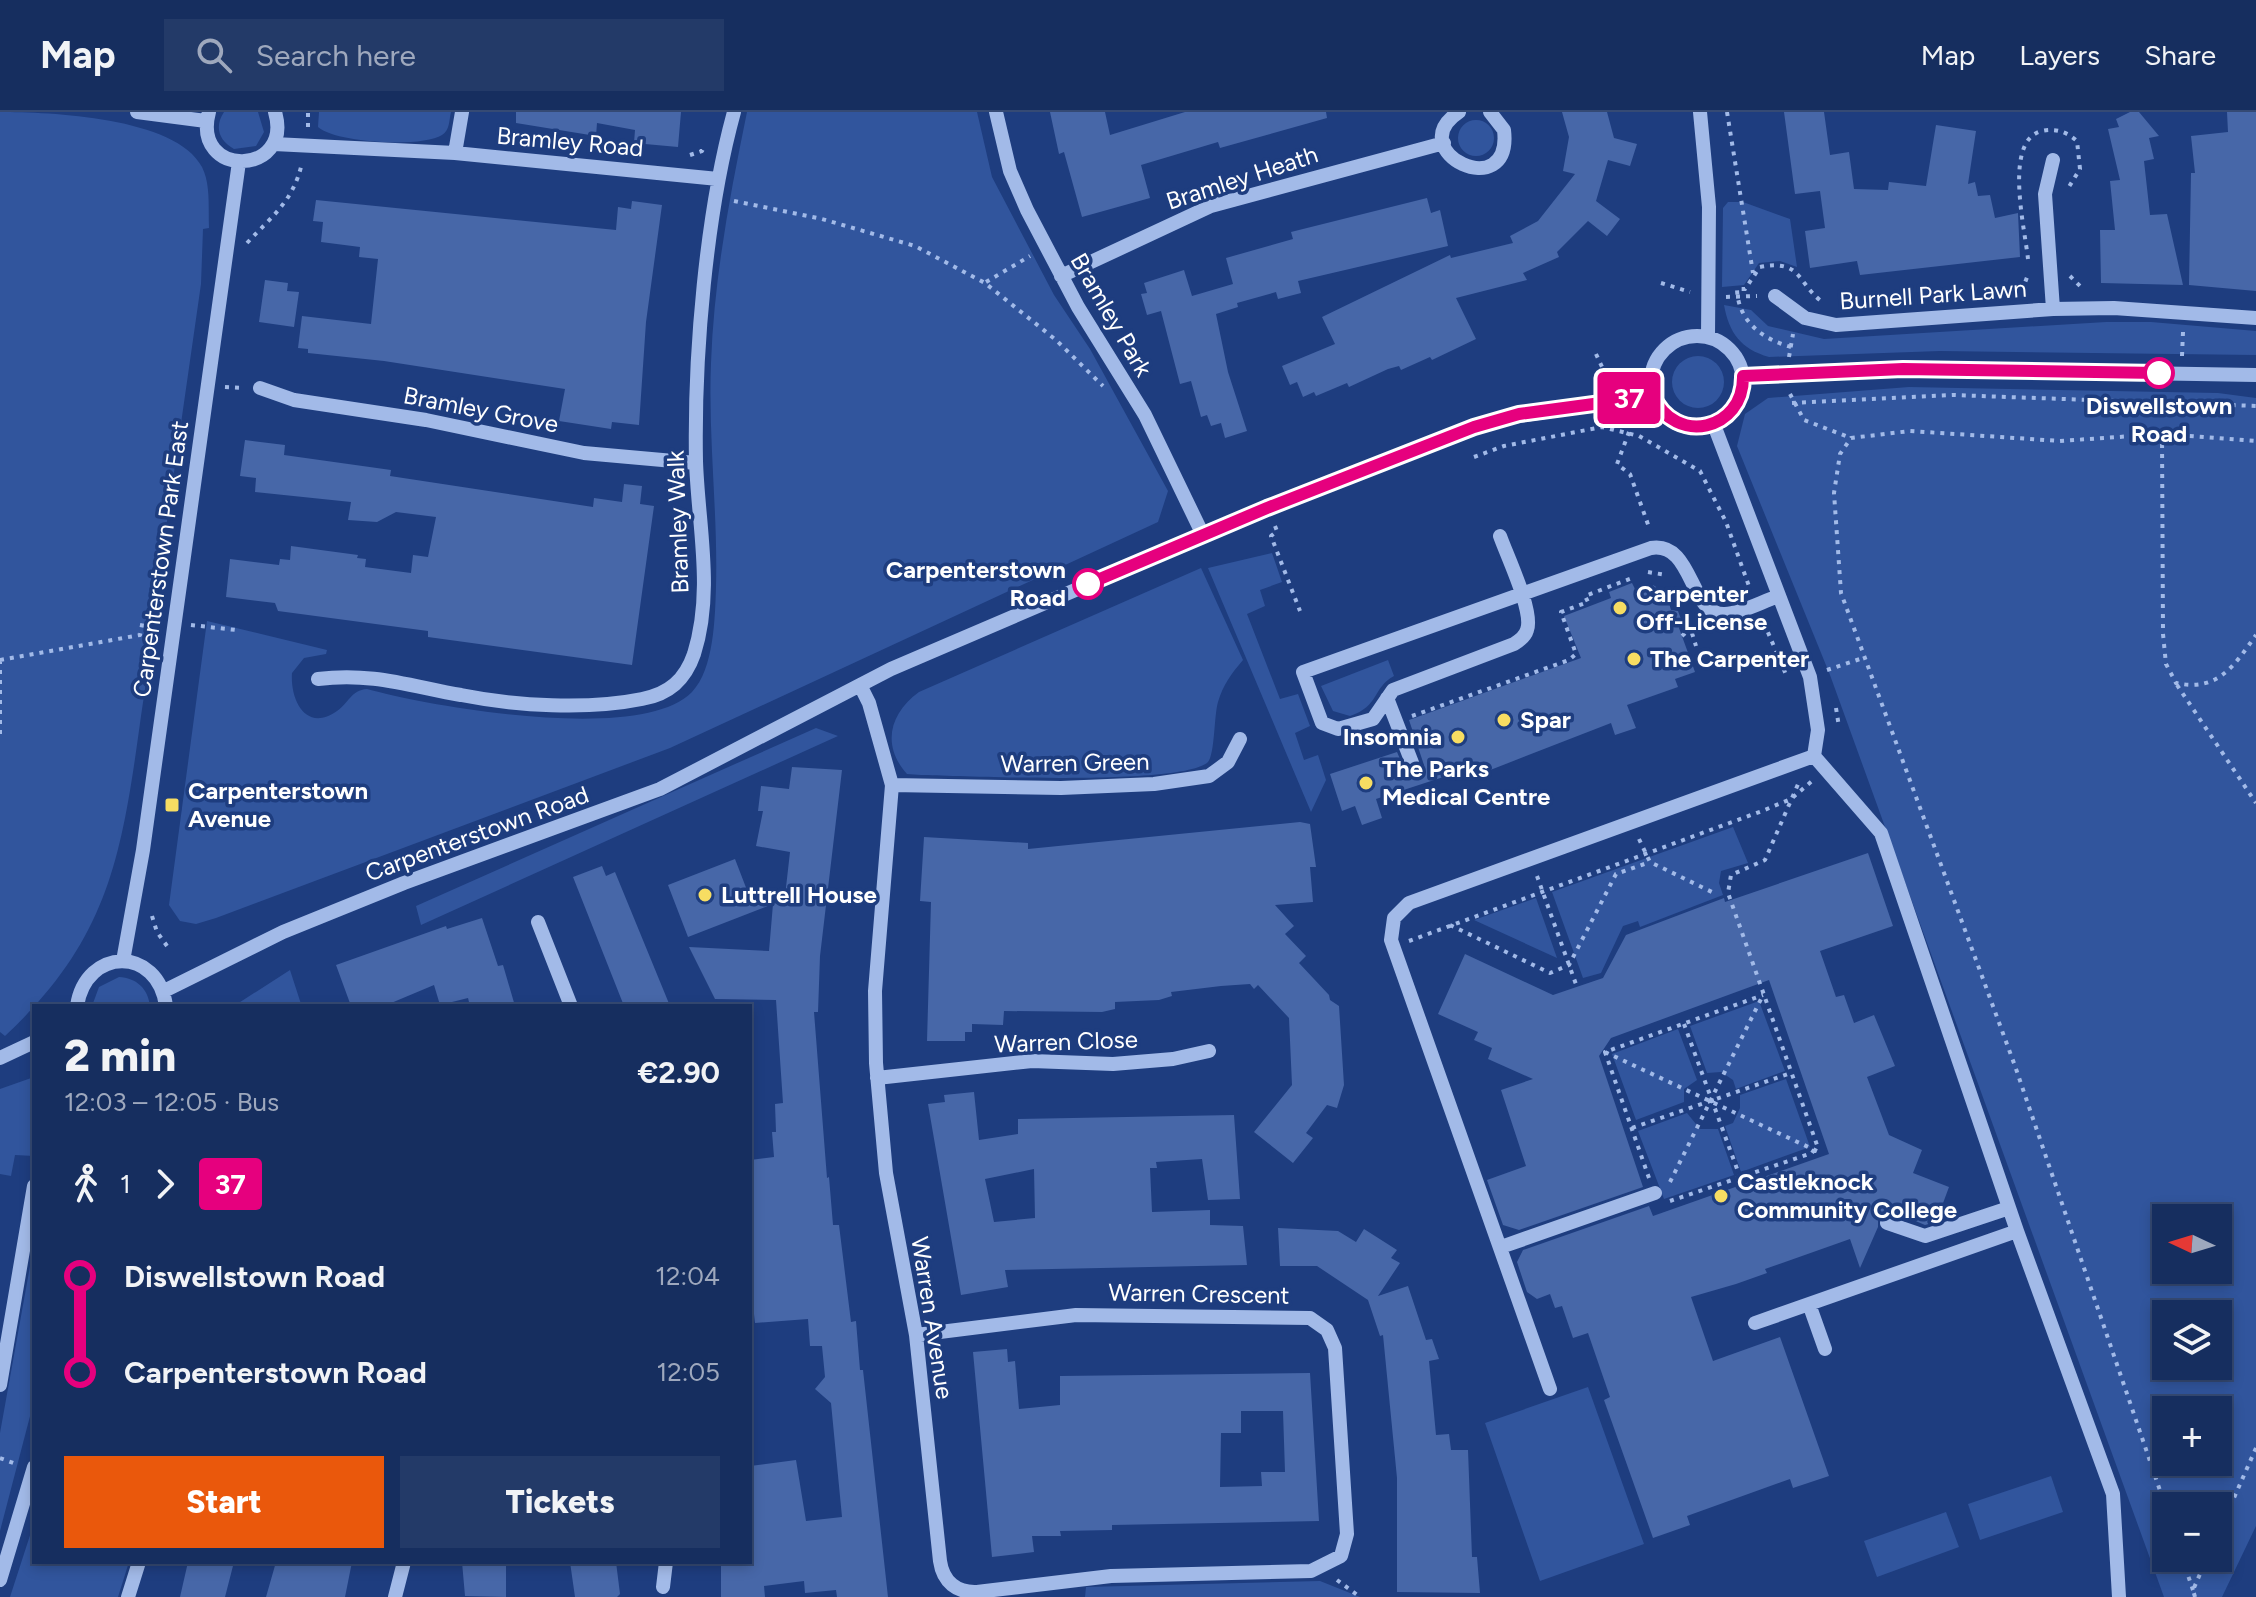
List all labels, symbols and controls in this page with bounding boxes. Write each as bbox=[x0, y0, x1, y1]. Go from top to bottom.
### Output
search box bbox=[164, 19, 724, 91]
text: Map bbox=[40, 32, 116, 78]
icon: search bbox=[192, 33, 236, 77]
text: Search here bbox=[256, 37, 416, 74]
text: Map bbox=[1921, 38, 1975, 72]
text: Layers bbox=[2019, 38, 2100, 72]
text: Share bbox=[2144, 38, 2216, 72]
street label: Bramley Road bbox=[495, 121, 645, 162]
street label: Bramley Heath bbox=[1162, 139, 1321, 216]
street label: Bramley Park bbox=[1064, 248, 1159, 382]
street label: Burnell Park Lawn bbox=[1838, 273, 2027, 316]
marker: Diswellstown Road bbox=[2144, 358, 2174, 388]
line badge: 37 bbox=[1593, 372, 1665, 424]
street label: Bramley Grove bbox=[401, 380, 561, 439]
text: 37 bbox=[1613, 381, 1645, 415]
place label: Diswellstown Road bbox=[2086, 391, 2232, 448]
street label: Carpenterstown Park East bbox=[127, 419, 194, 699]
street label: Bramley Walk bbox=[660, 450, 694, 594]
place label: Carpenterstown Road bbox=[886, 555, 1066, 612]
marker: Carpenterstown Road bbox=[1073, 569, 1103, 599]
place label: Carpenter Off-License bbox=[1636, 579, 1767, 636]
marker: Carpenter Off-License bbox=[1611, 599, 1629, 617]
place label: The Carpenter bbox=[1650, 644, 1809, 673]
marker: The Carpenter bbox=[1625, 650, 1643, 668]
place label: Spar bbox=[1520, 705, 1571, 734]
marker: Spar bbox=[1495, 711, 1513, 729]
place label: Insomnia bbox=[1343, 722, 1442, 751]
marker: Insomnia bbox=[1449, 728, 1467, 746]
street label: Warren Green bbox=[1000, 747, 1150, 778]
place label: The Parks Medical Centre bbox=[1382, 754, 1550, 811]
marker: The Parks Medical Centre bbox=[1357, 774, 1375, 792]
place label: Carpenterstown Avenue bbox=[188, 776, 368, 833]
street label: Carpenterstown Road bbox=[361, 780, 593, 887]
marker: Carpenterstown Avenue bbox=[163, 796, 181, 814]
place label: Luttrell House bbox=[721, 880, 877, 909]
marker: Luttrell House bbox=[696, 886, 714, 904]
street label: Warren Close bbox=[994, 1025, 1138, 1058]
text: 2 min bbox=[64, 1029, 176, 1082]
text: €2.90 bbox=[638, 1054, 720, 1091]
text: 12:03 – 12:05 · Bus bbox=[64, 1086, 279, 1118]
icon: walk bbox=[64, 1162, 108, 1206]
icon: forward bbox=[143, 1162, 187, 1206]
text: 37 bbox=[215, 1167, 246, 1201]
place label: Castleknock Community College bbox=[1737, 1167, 1957, 1224]
text: 1 bbox=[120, 1168, 131, 1200]
marker: Castleknock Community College bbox=[1712, 1187, 1730, 1205]
north arrow bbox=[2152, 1204, 2232, 1284]
map controls bbox=[2152, 1204, 2232, 1572]
street label: Warren Avenue bbox=[905, 1235, 960, 1401]
text: Diswellstown Road bbox=[124, 1258, 385, 1295]
text: 12:04 bbox=[655, 1260, 720, 1292]
street label: Warren Crescent bbox=[1108, 1277, 1290, 1310]
button: layers bbox=[2152, 1300, 2232, 1380]
text: Carpenterstown Road bbox=[124, 1354, 427, 1391]
text: 12:05 bbox=[657, 1356, 720, 1388]
button: + bbox=[2152, 1396, 2232, 1476]
button: Start bbox=[64, 1456, 384, 1548]
button: Tickets bbox=[400, 1456, 720, 1548]
button: − bbox=[2152, 1492, 2232, 1572]

